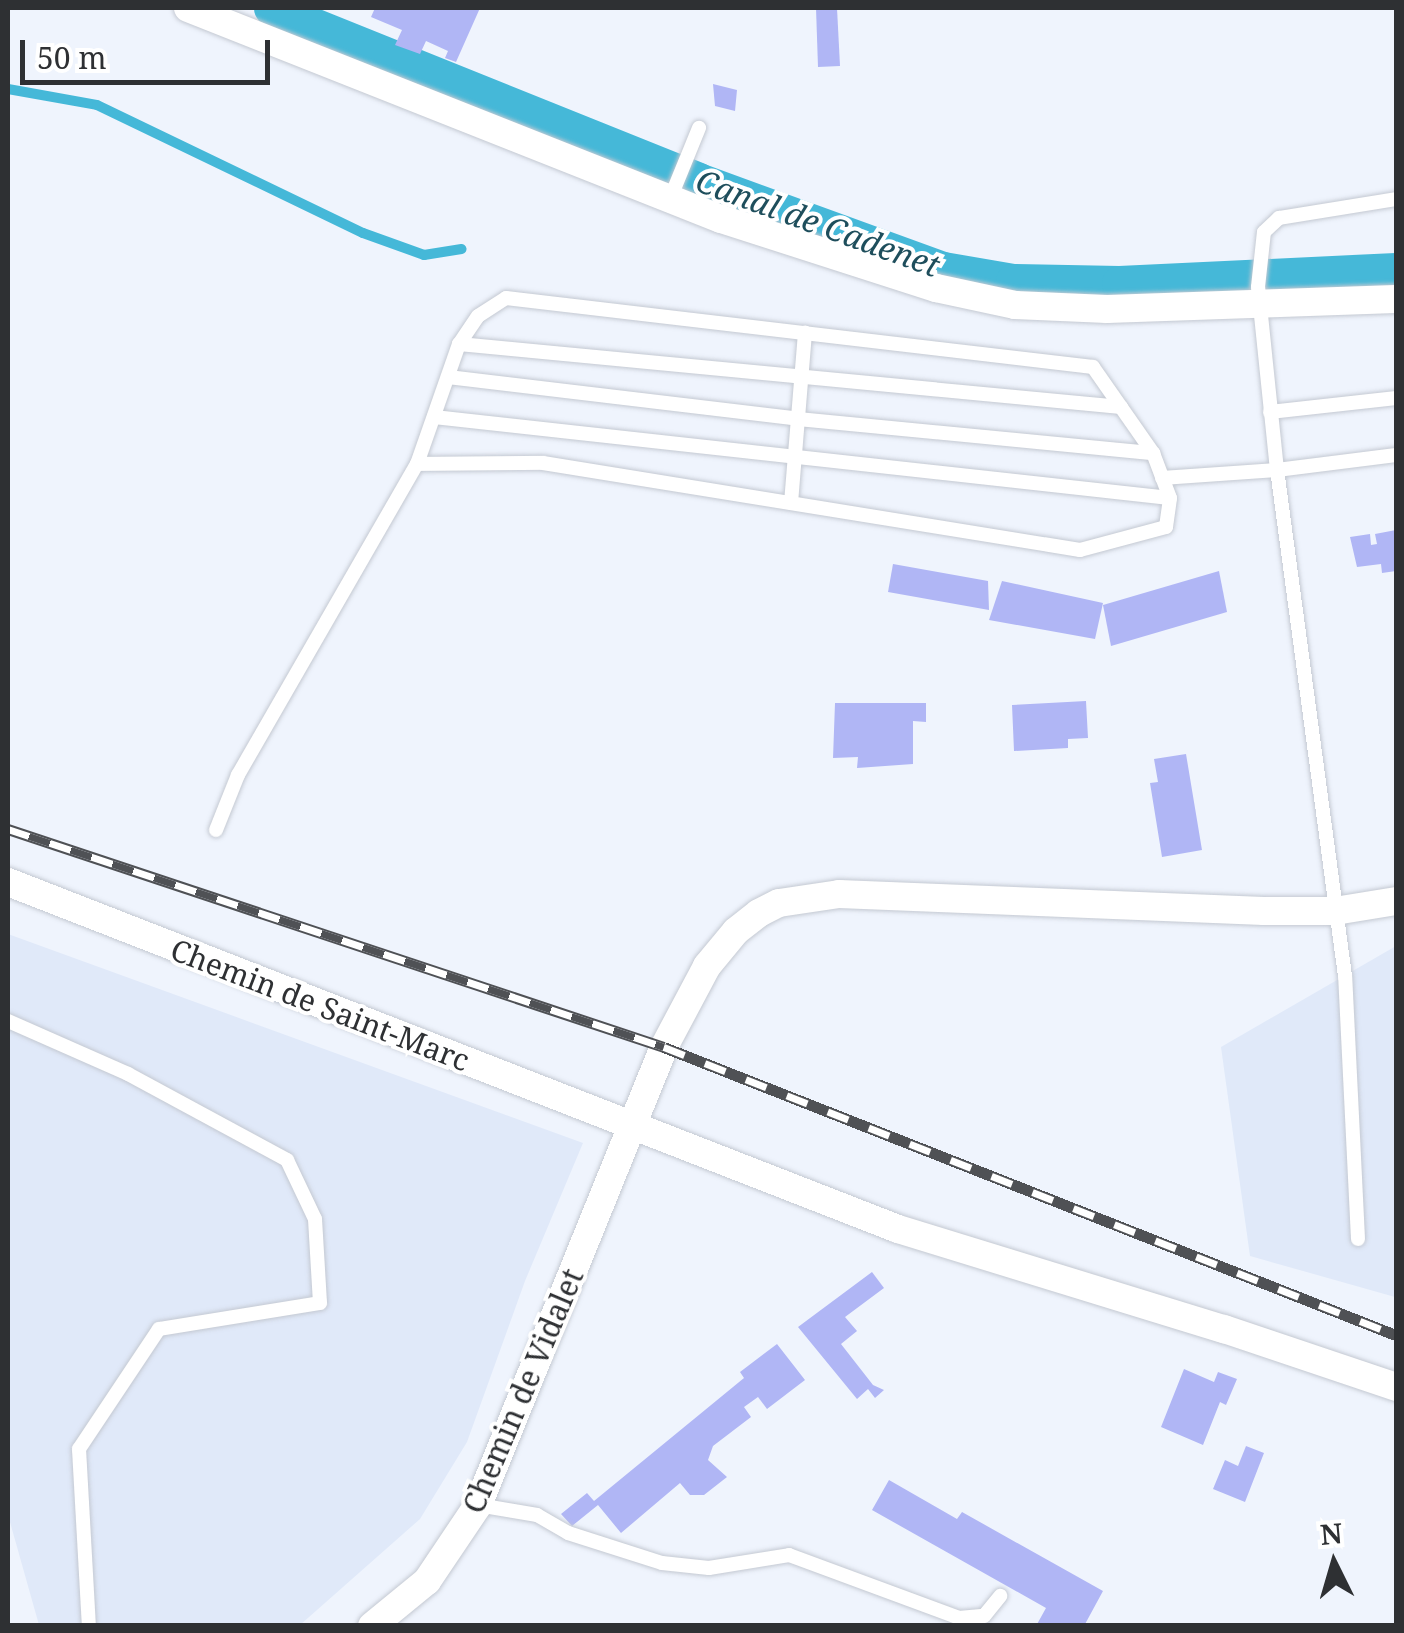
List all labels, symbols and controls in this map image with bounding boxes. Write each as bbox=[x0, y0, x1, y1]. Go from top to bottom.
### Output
scale bar bbox=[25, 20, 275, 82]
text: 50 m bbox=[37, 37, 107, 78]
water label: Canal de Cadenet bbox=[691, 161, 945, 285]
street label: Chemin de Saint-Marc bbox=[166, 931, 474, 1079]
street label: Chemin de Vidalet bbox=[455, 1263, 591, 1519]
north arrow bbox=[1284, 1513, 1384, 1613]
text: N bbox=[1319, 1513, 1344, 1553]

